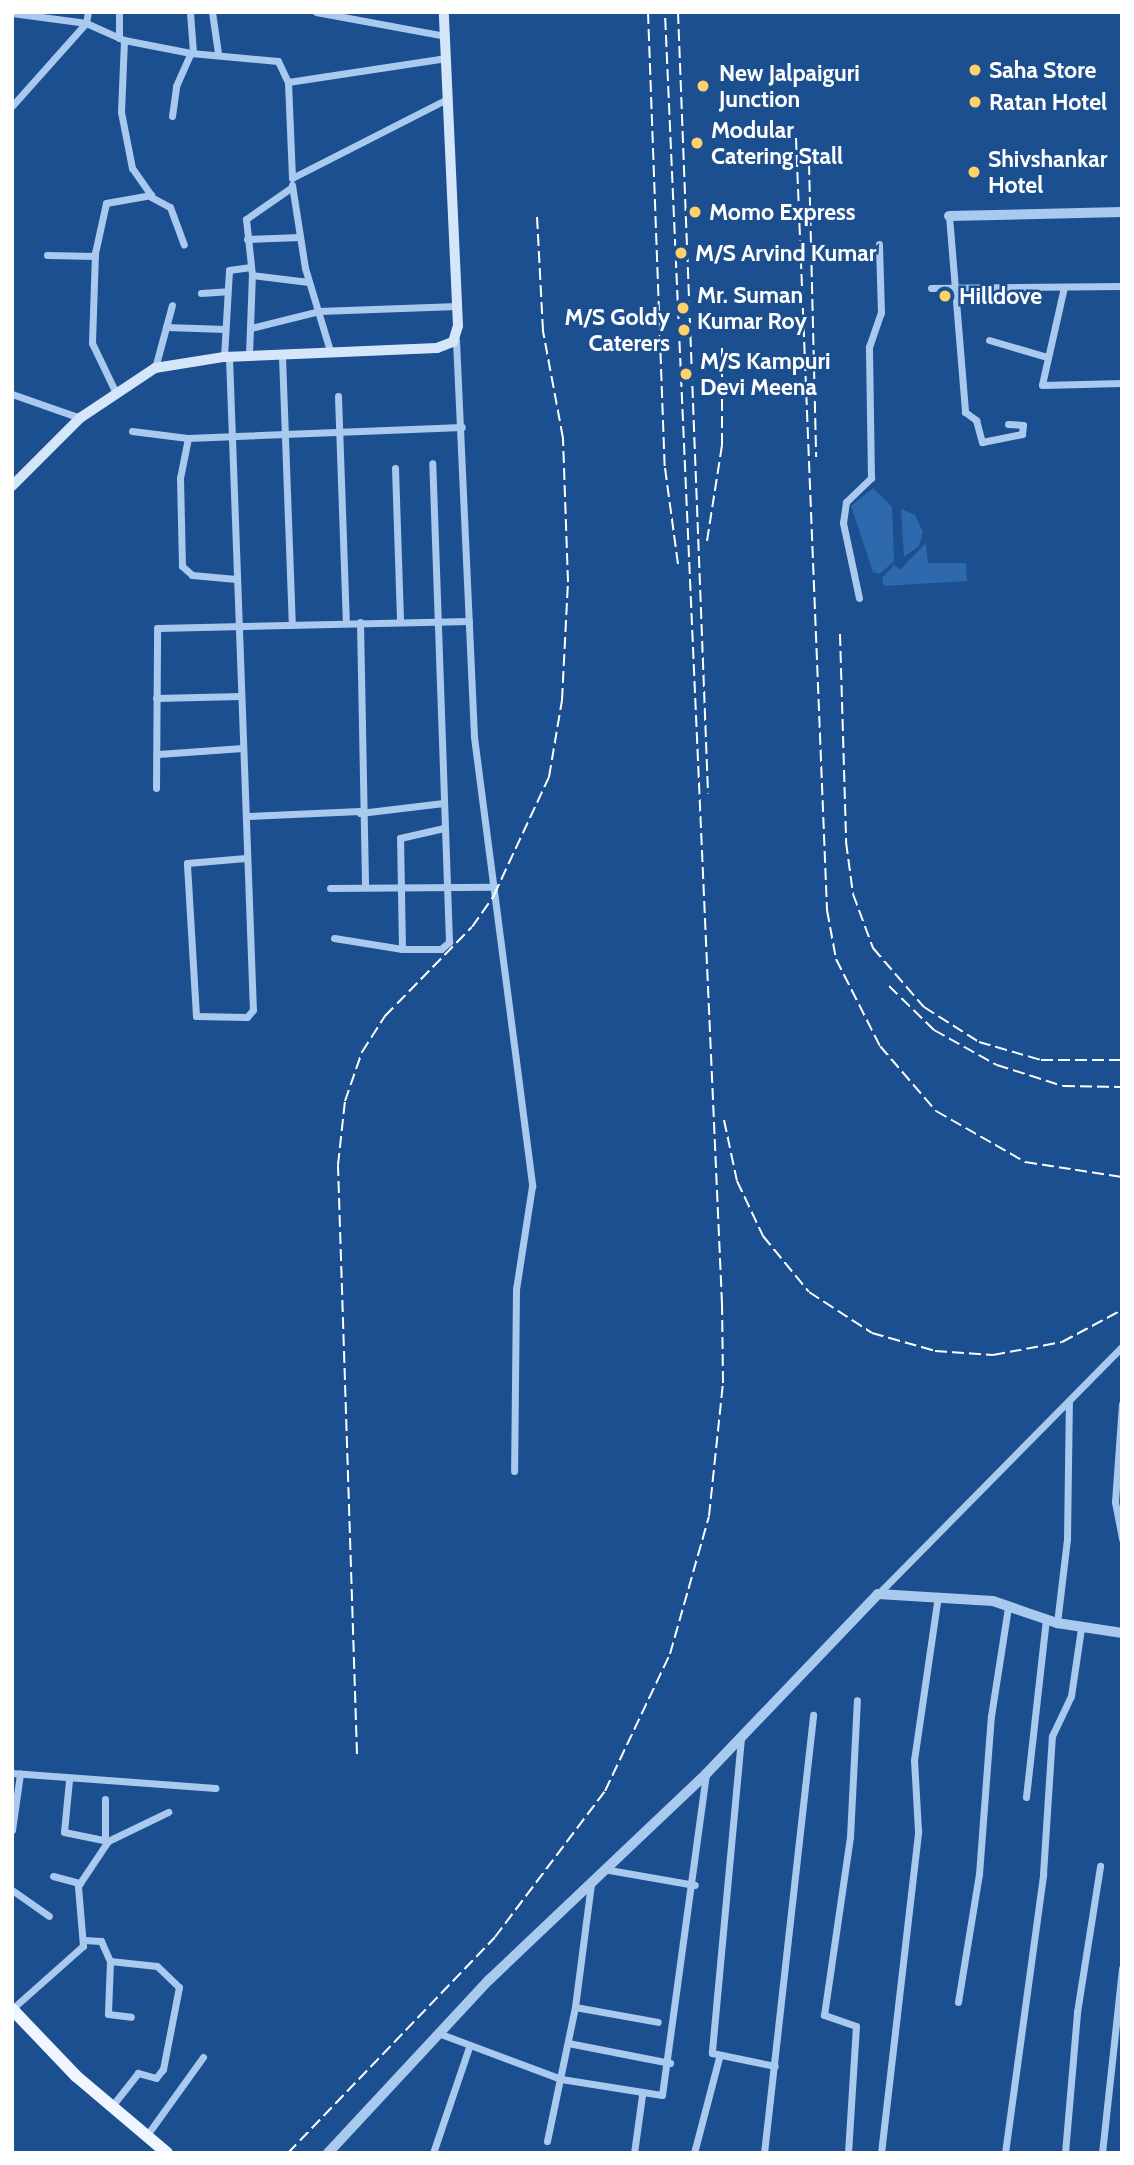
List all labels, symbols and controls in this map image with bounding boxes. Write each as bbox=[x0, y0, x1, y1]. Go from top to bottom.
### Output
place label: Saha Store bbox=[989, 56, 1096, 84]
place label: New Jalpaiguri Junction bbox=[719, 59, 860, 113]
marker: Saha Store bbox=[967, 62, 983, 78]
marker: New Jalpaiguri Junction bbox=[693, 76, 713, 96]
place label: Ratan Hotel bbox=[989, 88, 1107, 116]
marker: Ratan Hotel bbox=[967, 94, 983, 110]
place label: Modular Catering Stall bbox=[711, 116, 843, 170]
marker: Modular Catering Stall bbox=[689, 135, 705, 151]
place label: Shivshankar Hotel bbox=[988, 145, 1107, 199]
marker: Shivshankar Hotel bbox=[966, 164, 982, 180]
place label: Momo Express bbox=[709, 198, 855, 226]
marker: Momo Express bbox=[687, 204, 703, 220]
place label: M/S Arvind Kumar bbox=[695, 239, 876, 267]
marker: M/S Arvind Kumar bbox=[673, 245, 689, 261]
place label: Mr. Suman Kumar Roy bbox=[697, 281, 807, 335]
place label: Hilldove bbox=[959, 282, 1042, 310]
marker: Hilldove bbox=[937, 288, 953, 304]
marker: Mr. Suman Kumar Roy bbox=[675, 300, 691, 316]
place label: M/S Goldy Caterers bbox=[564, 303, 670, 357]
marker: M/S Goldy Caterers bbox=[676, 322, 692, 338]
place label: M/S Kampuri Devi Meena bbox=[700, 347, 831, 401]
marker: M/S Kampuri Devi Meena bbox=[678, 366, 694, 382]

